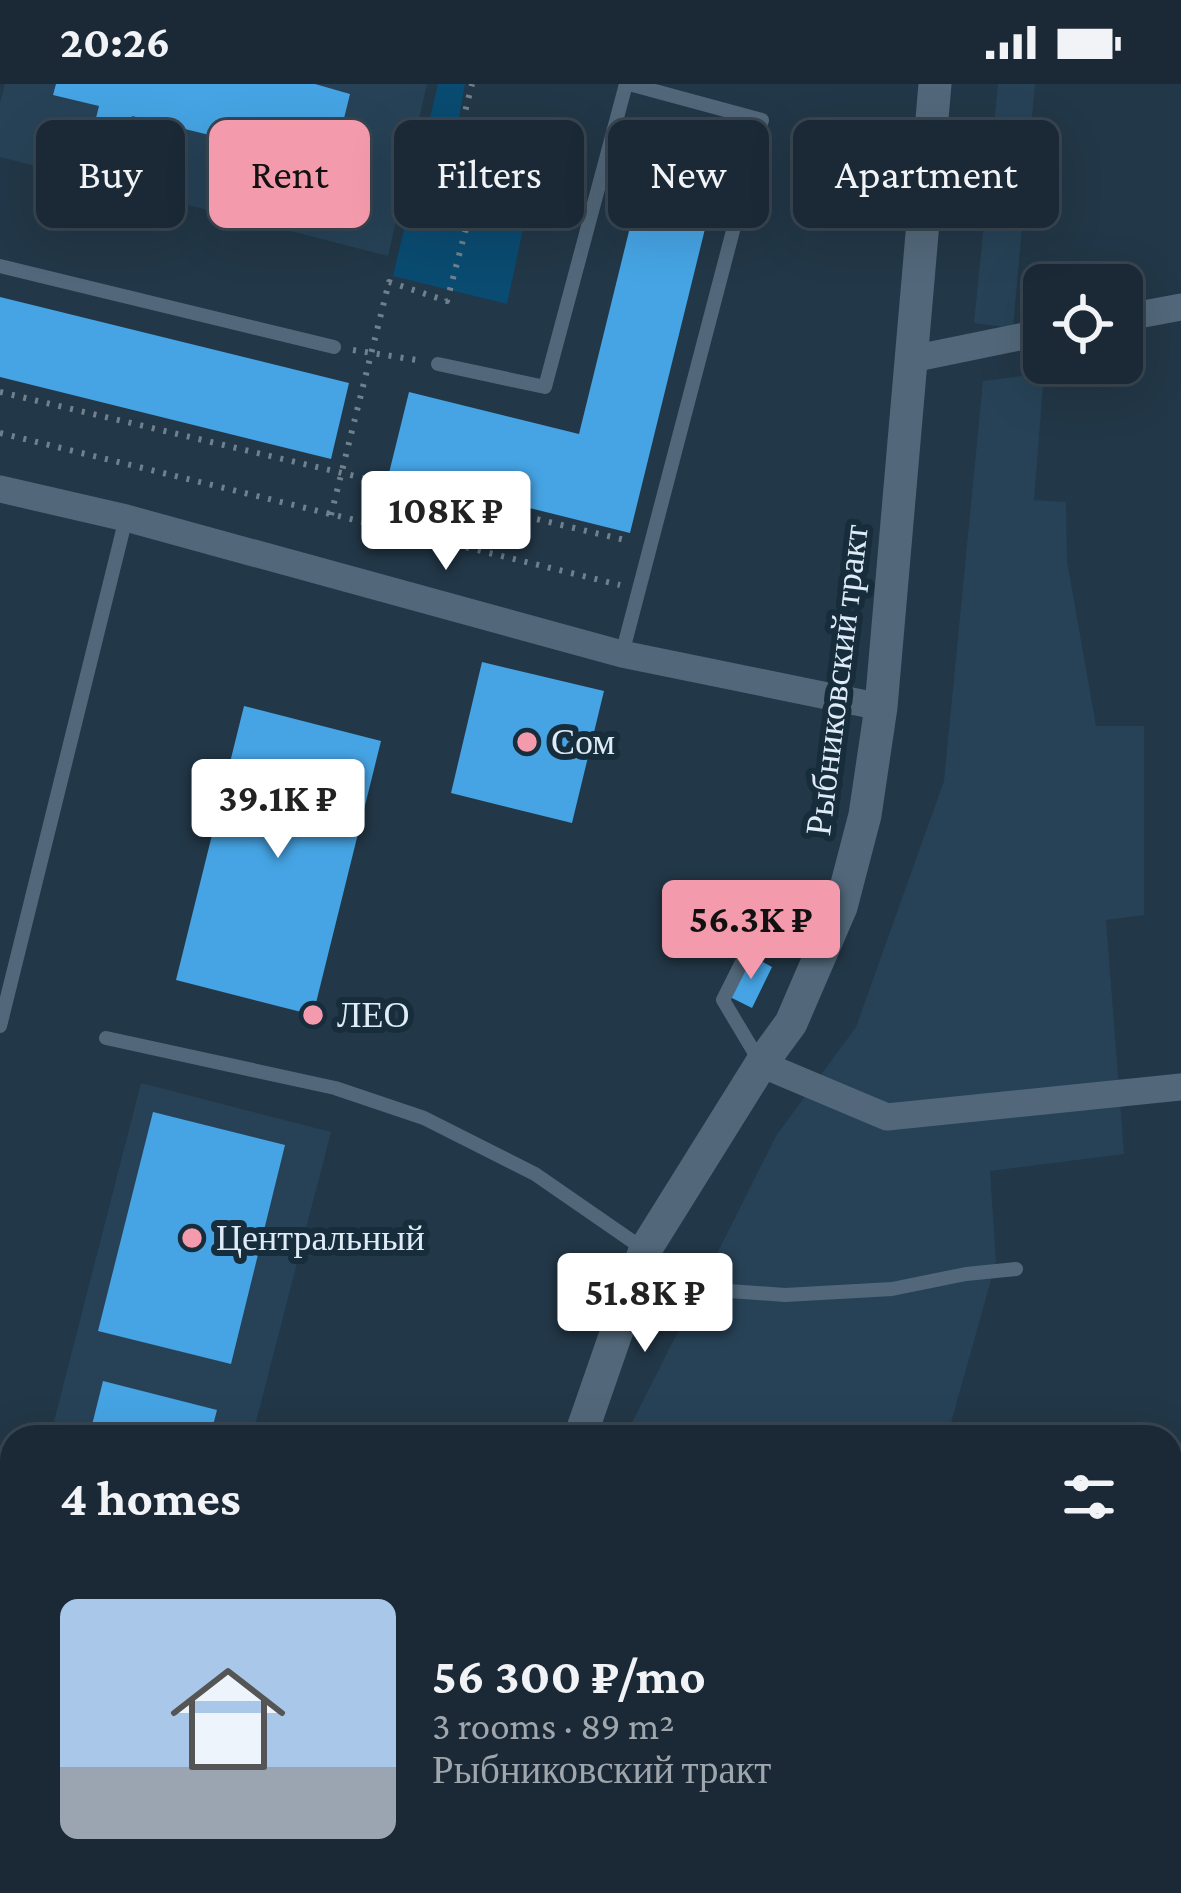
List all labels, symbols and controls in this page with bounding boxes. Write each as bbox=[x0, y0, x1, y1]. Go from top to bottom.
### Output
text: 20:26 bbox=[60, 17, 170, 67]
chip: Buy bbox=[36, 120, 185, 228]
chip: Rent bbox=[209, 120, 370, 228]
chip: Filters bbox=[394, 120, 584, 228]
chip: New bbox=[608, 120, 769, 228]
chip: Apartment bbox=[793, 120, 1059, 228]
map controls bbox=[1023, 264, 1143, 384]
button: locate bbox=[1023, 264, 1143, 384]
pin: 108K ₽ bbox=[348, 471, 544, 573]
text: 108K ₽ bbox=[388, 488, 504, 531]
street label: Рыбниковский тракт bbox=[798, 522, 876, 838]
place label: Сом bbox=[551, 722, 615, 762]
marker: Сом bbox=[514, 729, 540, 755]
pin: 39.1K ₽ bbox=[167, 759, 389, 861]
text: 39.1K ₽ bbox=[219, 776, 337, 819]
pin: 56.3K ₽ bbox=[640, 880, 862, 982]
text: 56.3K ₽ bbox=[689, 897, 813, 940]
place label: ЛЕО bbox=[337, 995, 409, 1035]
marker: ЛЕО bbox=[300, 1002, 326, 1028]
place label: Центральный bbox=[216, 1218, 425, 1258]
marker: Центральный bbox=[179, 1225, 205, 1251]
pin: 51.8K ₽ bbox=[534, 1253, 756, 1355]
text: 51.8K ₽ bbox=[584, 1270, 706, 1313]
icon: filters bbox=[1056, 1464, 1122, 1530]
text: 4 homes bbox=[60, 1469, 241, 1526]
icon: home bbox=[156, 1647, 300, 1791]
text: 56 300 ₽/mo bbox=[432, 1647, 706, 1704]
text: 3 rooms · 89 m² bbox=[432, 1704, 675, 1747]
text: Рыбниковский тракт bbox=[432, 1748, 771, 1791]

